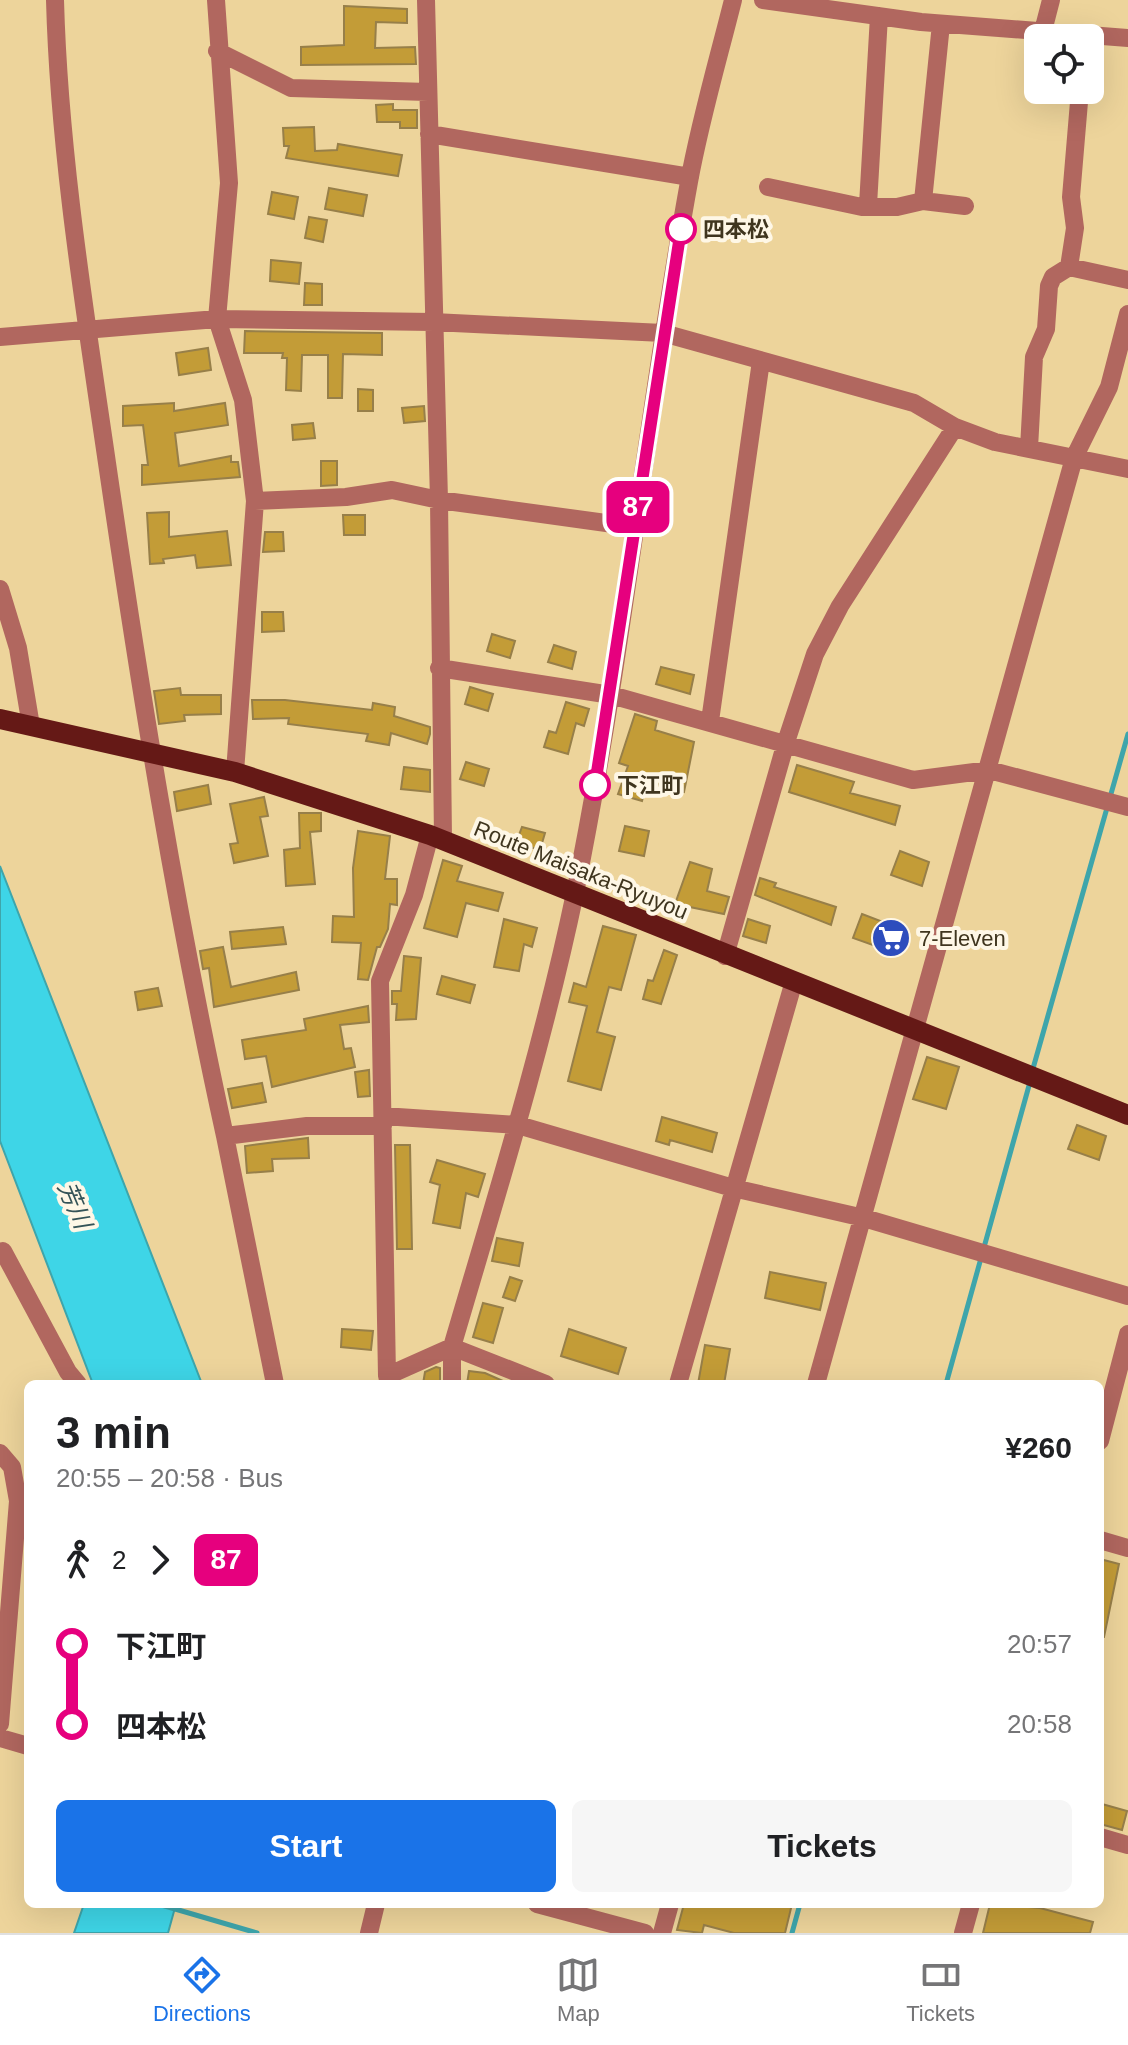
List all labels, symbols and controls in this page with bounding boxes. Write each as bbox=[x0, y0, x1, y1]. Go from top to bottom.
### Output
map controls bbox=[1024, 24, 1104, 104]
button: locate bbox=[1024, 24, 1104, 104]
marker: 四本松 bbox=[666, 214, 696, 244]
place label: 四本松 bbox=[703, 217, 769, 242]
line badge: 87 bbox=[602, 481, 674, 533]
text: 87 bbox=[622, 491, 654, 522]
marker: 下江町 bbox=[580, 770, 610, 800]
place label: 下江町 bbox=[617, 773, 683, 798]
street label: Route Maisaka-Ryuyou bbox=[470, 816, 692, 924]
supermarket icon: 7-Eleven bbox=[870, 917, 912, 959]
place label: 7-Eleven bbox=[919, 926, 1006, 951]
water label: 芳川 bbox=[53, 1178, 98, 1235]
text: 3 min bbox=[56, 1408, 171, 1457]
text: ¥260 bbox=[1005, 1431, 1072, 1464]
text: 20:55 – 20:58 · Bus bbox=[56, 1463, 283, 1493]
icon: walk bbox=[56, 1538, 100, 1582]
icon: forward bbox=[138, 1538, 182, 1582]
text: 87 bbox=[210, 1544, 242, 1575]
text: 2 bbox=[112, 1545, 126, 1575]
text: 20:57 bbox=[1007, 1629, 1072, 1659]
text: 下江町 bbox=[116, 1630, 206, 1663]
text: 20:58 bbox=[1007, 1709, 1072, 1739]
text: 四本松 bbox=[116, 1710, 206, 1743]
button: Start bbox=[56, 1800, 556, 1892]
button: Tickets bbox=[572, 1800, 1072, 1892]
tab: Directions bbox=[153, 1953, 251, 2027]
tab: Map bbox=[556, 1953, 600, 2027]
tab: Tickets bbox=[906, 1953, 975, 2027]

